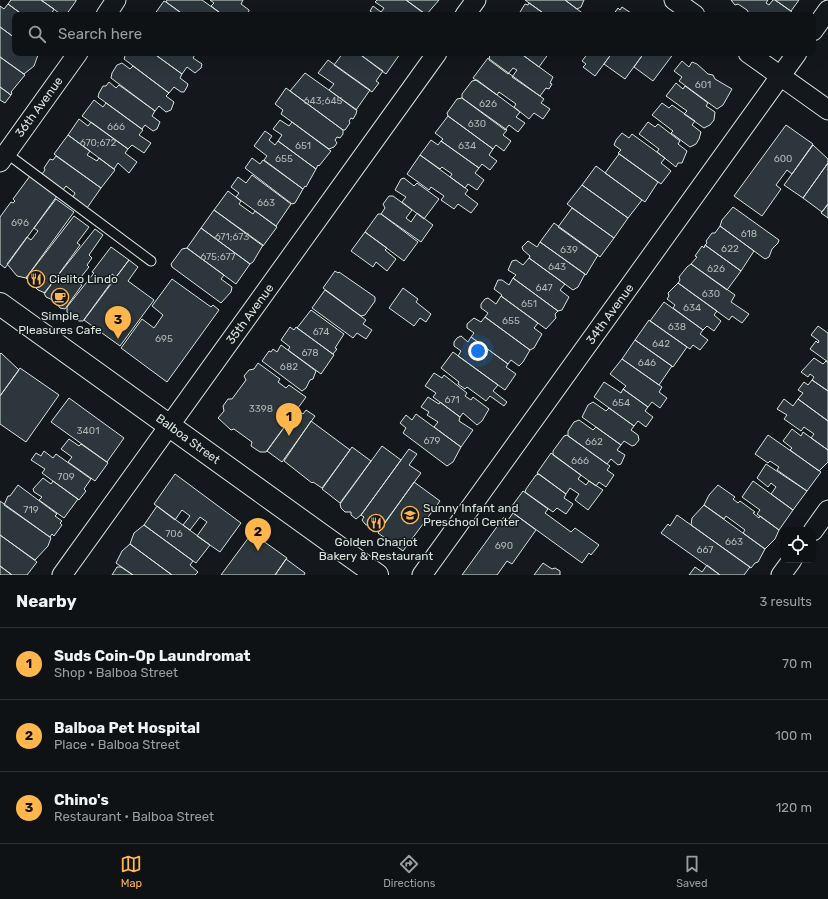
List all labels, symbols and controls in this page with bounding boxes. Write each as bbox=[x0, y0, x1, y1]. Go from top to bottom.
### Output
search box bbox=[12, 12, 816, 56]
icon: search bbox=[26, 23, 48, 45]
text: Search here bbox=[58, 25, 142, 43]
street label: 36th Avenue bbox=[12, 74, 66, 140]
house number: 601 bbox=[695, 79, 711, 91]
house number: 643;645 bbox=[303, 95, 343, 107]
house number: 626 bbox=[479, 98, 497, 110]
house number: 630 bbox=[468, 118, 486, 130]
house number: 666 bbox=[107, 121, 125, 133]
house number: 670;672 bbox=[80, 137, 116, 149]
house number: 651 bbox=[295, 140, 311, 152]
house number: 634 bbox=[458, 140, 476, 152]
house number: 655 bbox=[275, 153, 293, 165]
house number: 600 bbox=[774, 153, 792, 165]
house number: 663 bbox=[257, 197, 275, 209]
house number: 696 bbox=[11, 217, 29, 229]
house number: 618 bbox=[741, 228, 757, 240]
house number: 671;673 bbox=[215, 231, 249, 243]
house number: 622 bbox=[721, 243, 739, 255]
house number: 639 bbox=[560, 244, 578, 256]
house number: 675;677 bbox=[200, 251, 236, 263]
house number: 643 bbox=[548, 261, 566, 273]
house number: 626 bbox=[707, 263, 725, 275]
restaurant icon: Cielito Lindo bbox=[26, 269, 46, 289]
place label: Cielito Lindo bbox=[49, 272, 118, 286]
street label: 35th Avenue bbox=[223, 281, 277, 347]
street label: 34th Avenue bbox=[583, 281, 637, 347]
house number: 647 bbox=[535, 282, 553, 294]
cafe icon: Simple Pleasures Cafe bbox=[50, 287, 70, 307]
house number: 630 bbox=[702, 288, 720, 300]
house number: 651 bbox=[521, 298, 537, 310]
house number: 634 bbox=[683, 302, 701, 314]
pin: 3 bbox=[105, 306, 131, 339]
place label: Simple Pleasures Cafe bbox=[18, 309, 102, 337]
house number: 655 bbox=[502, 315, 520, 327]
house number: 638 bbox=[668, 321, 686, 333]
house number: 674 bbox=[313, 326, 329, 338]
house number: 695 bbox=[155, 333, 173, 345]
house number: 642 bbox=[652, 338, 670, 350]
your location bbox=[468, 341, 488, 361]
house number: 678 bbox=[301, 347, 319, 359]
house number: 646 bbox=[638, 357, 656, 369]
house number: 682 bbox=[280, 361, 298, 373]
house number: 671 bbox=[444, 394, 460, 406]
house number: 654 bbox=[612, 397, 630, 409]
house number: 3398 bbox=[249, 403, 273, 415]
pin: 1 bbox=[276, 403, 302, 436]
street label: Balboa Street bbox=[153, 411, 223, 467]
house number: 3401 bbox=[77, 425, 99, 437]
house number: 679 bbox=[424, 435, 440, 447]
house number: 662 bbox=[585, 436, 603, 448]
house number: 666 bbox=[571, 455, 589, 467]
house number: 709 bbox=[57, 471, 75, 483]
place label: Sunny Infant and Preschool Center bbox=[423, 501, 520, 529]
house number: 719 bbox=[23, 504, 39, 516]
school or university icon: Sunny Infant and Preschool Center bbox=[400, 505, 420, 525]
restaurant icon: Golden Chariot Bakery & Restaurant bbox=[366, 513, 386, 533]
pin: 2 bbox=[245, 518, 271, 551]
map controls bbox=[780, 527, 816, 563]
button: locate bbox=[780, 527, 816, 563]
house number: 706 bbox=[165, 528, 183, 540]
place label: Golden Chariot Bakery & Restaurant bbox=[319, 535, 434, 563]
house number: 663 bbox=[725, 536, 743, 548]
house number: 690 bbox=[495, 540, 513, 552]
house number: 667 bbox=[697, 544, 713, 556]
text: Nearby bbox=[16, 591, 77, 611]
text: 3 results bbox=[760, 594, 812, 609]
text: Suds Coin-Op Laundromat bbox=[54, 647, 251, 665]
text: 1 bbox=[26, 656, 32, 671]
text: 70 m bbox=[782, 656, 812, 671]
text: Shop · Balboa Street bbox=[54, 665, 178, 680]
text: Balboa Pet Hospital bbox=[54, 719, 200, 737]
text: 2 bbox=[25, 728, 33, 743]
text: 100 m bbox=[775, 728, 812, 743]
text: Place · Balboa Street bbox=[54, 737, 180, 752]
text: Chino's bbox=[54, 791, 109, 809]
text: 3 bbox=[25, 800, 33, 815]
text: 120 m bbox=[776, 800, 812, 815]
text: Restaurant · Balboa Street bbox=[54, 809, 214, 824]
tab: Map bbox=[120, 853, 142, 890]
tab: Directions bbox=[383, 853, 435, 890]
tab: Saved bbox=[676, 853, 708, 890]

